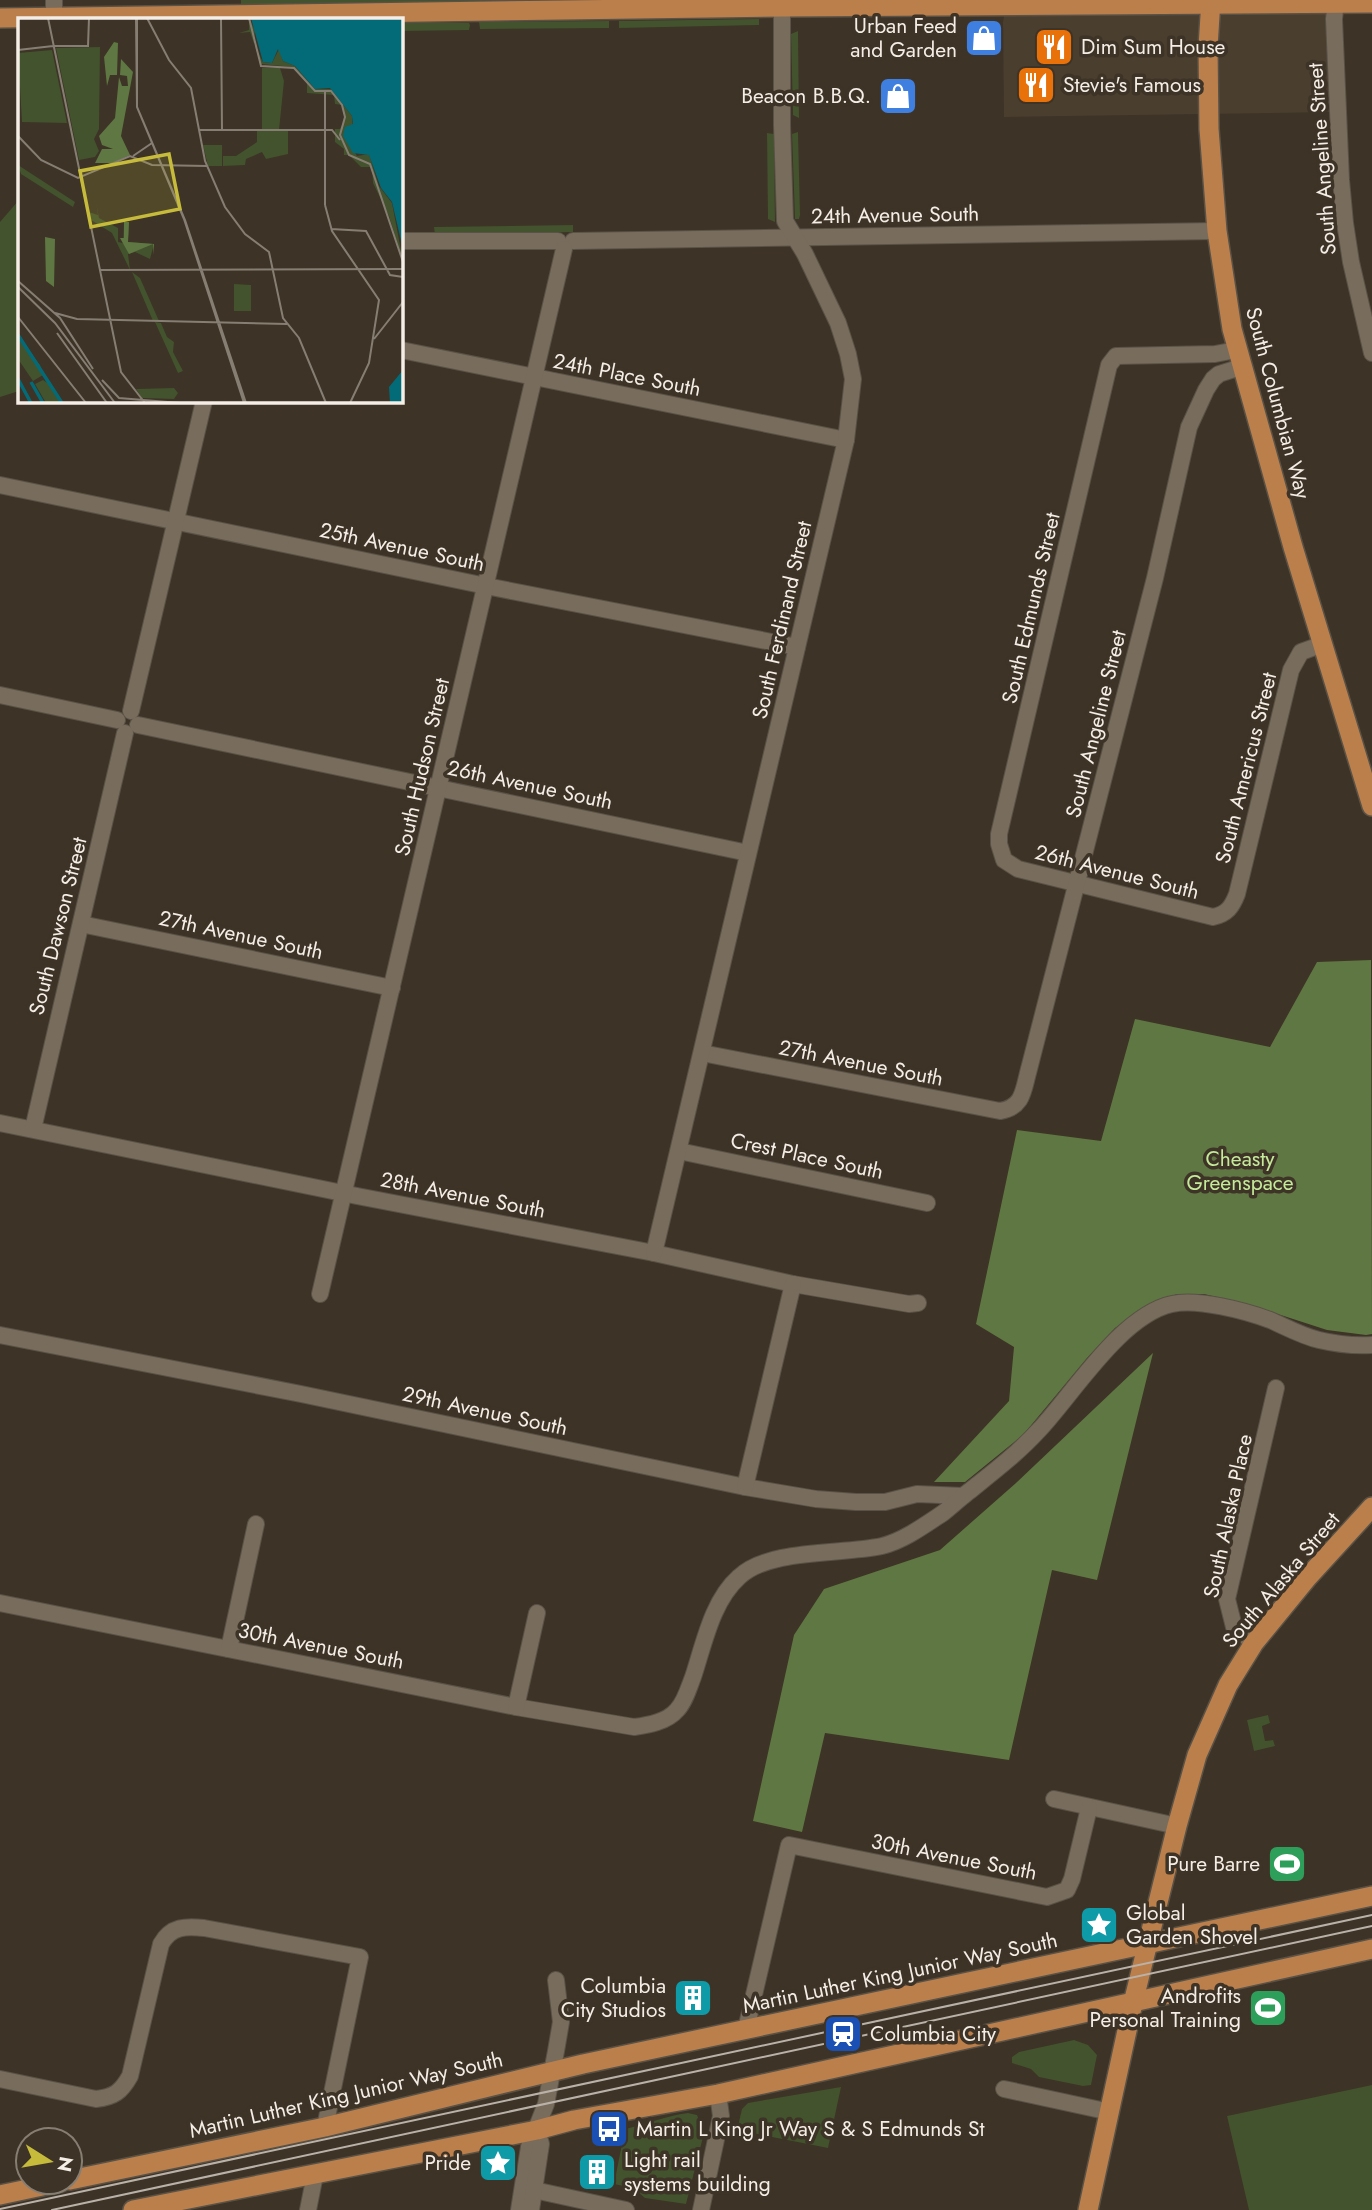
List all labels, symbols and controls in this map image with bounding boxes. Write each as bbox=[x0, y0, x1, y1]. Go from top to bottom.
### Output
place label: Urban Feed and Garden bbox=[850, 11, 957, 65]
shop icon: Urban Feed and Garden bbox=[963, 17, 1005, 59]
inset map bbox=[18, 18, 402, 402]
restaurant icon: Dim Sum House bbox=[1033, 26, 1075, 68]
place label: Dim Sum House bbox=[1081, 32, 1226, 62]
street label: South Angeline Street bbox=[1300, 62, 1344, 256]
restaurant icon: Stevie's Famous bbox=[1015, 64, 1057, 106]
place label: Stevie's Famous bbox=[1063, 70, 1201, 100]
shop icon: Beacon B.B.Q. bbox=[877, 75, 919, 117]
place label: Beacon B.B.Q. bbox=[741, 81, 871, 111]
street label: 24th Avenue South bbox=[811, 199, 979, 231]
street label: South Columbian Way bbox=[1238, 304, 1318, 503]
street label: 24th Place South bbox=[550, 346, 704, 404]
street label: South Edmunds Street bbox=[994, 510, 1068, 706]
street label: 25th Avenue South bbox=[317, 515, 487, 579]
street label: South Ferdinand Street bbox=[745, 518, 819, 722]
street label: South Angeline Street bbox=[1058, 627, 1134, 821]
street label: South Americus Street bbox=[1208, 669, 1284, 867]
street label: South Hudson Street bbox=[387, 675, 457, 859]
street label: 26th Avenue South bbox=[445, 753, 615, 817]
street label: South Dawson Street bbox=[21, 834, 95, 1018]
street label: 26th Avenue South bbox=[1032, 837, 1202, 907]
street label: 27th Avenue South bbox=[156, 903, 326, 967]
street label: 27th Avenue South bbox=[776, 1032, 946, 1094]
street label: Crest Place South bbox=[728, 1125, 886, 1187]
park label: Cheasty Greenspace bbox=[1186, 1144, 1294, 1198]
street label: 28th Avenue South bbox=[378, 1164, 548, 1226]
street label: 29th Avenue South bbox=[400, 1379, 570, 1443]
street label: South Alaska Place bbox=[1196, 1431, 1260, 1601]
street label: South Alaska Street bbox=[1215, 1505, 1347, 1655]
street label: 30th Avenue South bbox=[236, 1615, 406, 1677]
street label: 30th Avenue South bbox=[869, 1826, 1039, 1888]
sports icon: Pure Barre bbox=[1266, 1843, 1308, 1885]
place label: Pure Barre bbox=[1167, 1849, 1260, 1879]
place label: Global Garden Shovel bbox=[1126, 1898, 1258, 1952]
place icon: Global Garden Shovel bbox=[1078, 1904, 1120, 1946]
street label: Martin Luther King Junior Way South bbox=[740, 1925, 1060, 2021]
place label: Columbia City Studios bbox=[561, 1971, 666, 2025]
building icon: Columbia City Studios bbox=[672, 1977, 714, 2019]
place label: Androfits Personal Training bbox=[1090, 1981, 1241, 2035]
sports icon: Androfits Personal Training bbox=[1247, 1987, 1289, 2029]
station icon: Columbia City bbox=[822, 2013, 864, 2055]
place label: Columbia City bbox=[870, 2019, 997, 2049]
street label: Martin Luther King Junior Way South bbox=[186, 2044, 506, 2146]
bus stop icon: Martin L King Jr Way S & S Edmunds St bbox=[588, 2108, 630, 2150]
place label: Martin L King Jr Way S & S Edmunds St bbox=[636, 2114, 985, 2144]
north arrow bbox=[14, 2126, 84, 2196]
place icon: Pride bbox=[477, 2142, 519, 2184]
place label: Light rail systems building bbox=[624, 2145, 771, 2199]
place label: Pride bbox=[424, 2148, 471, 2178]
building icon: Light rail systems building bbox=[576, 2151, 618, 2193]
text: N bbox=[51, 2154, 80, 2174]

